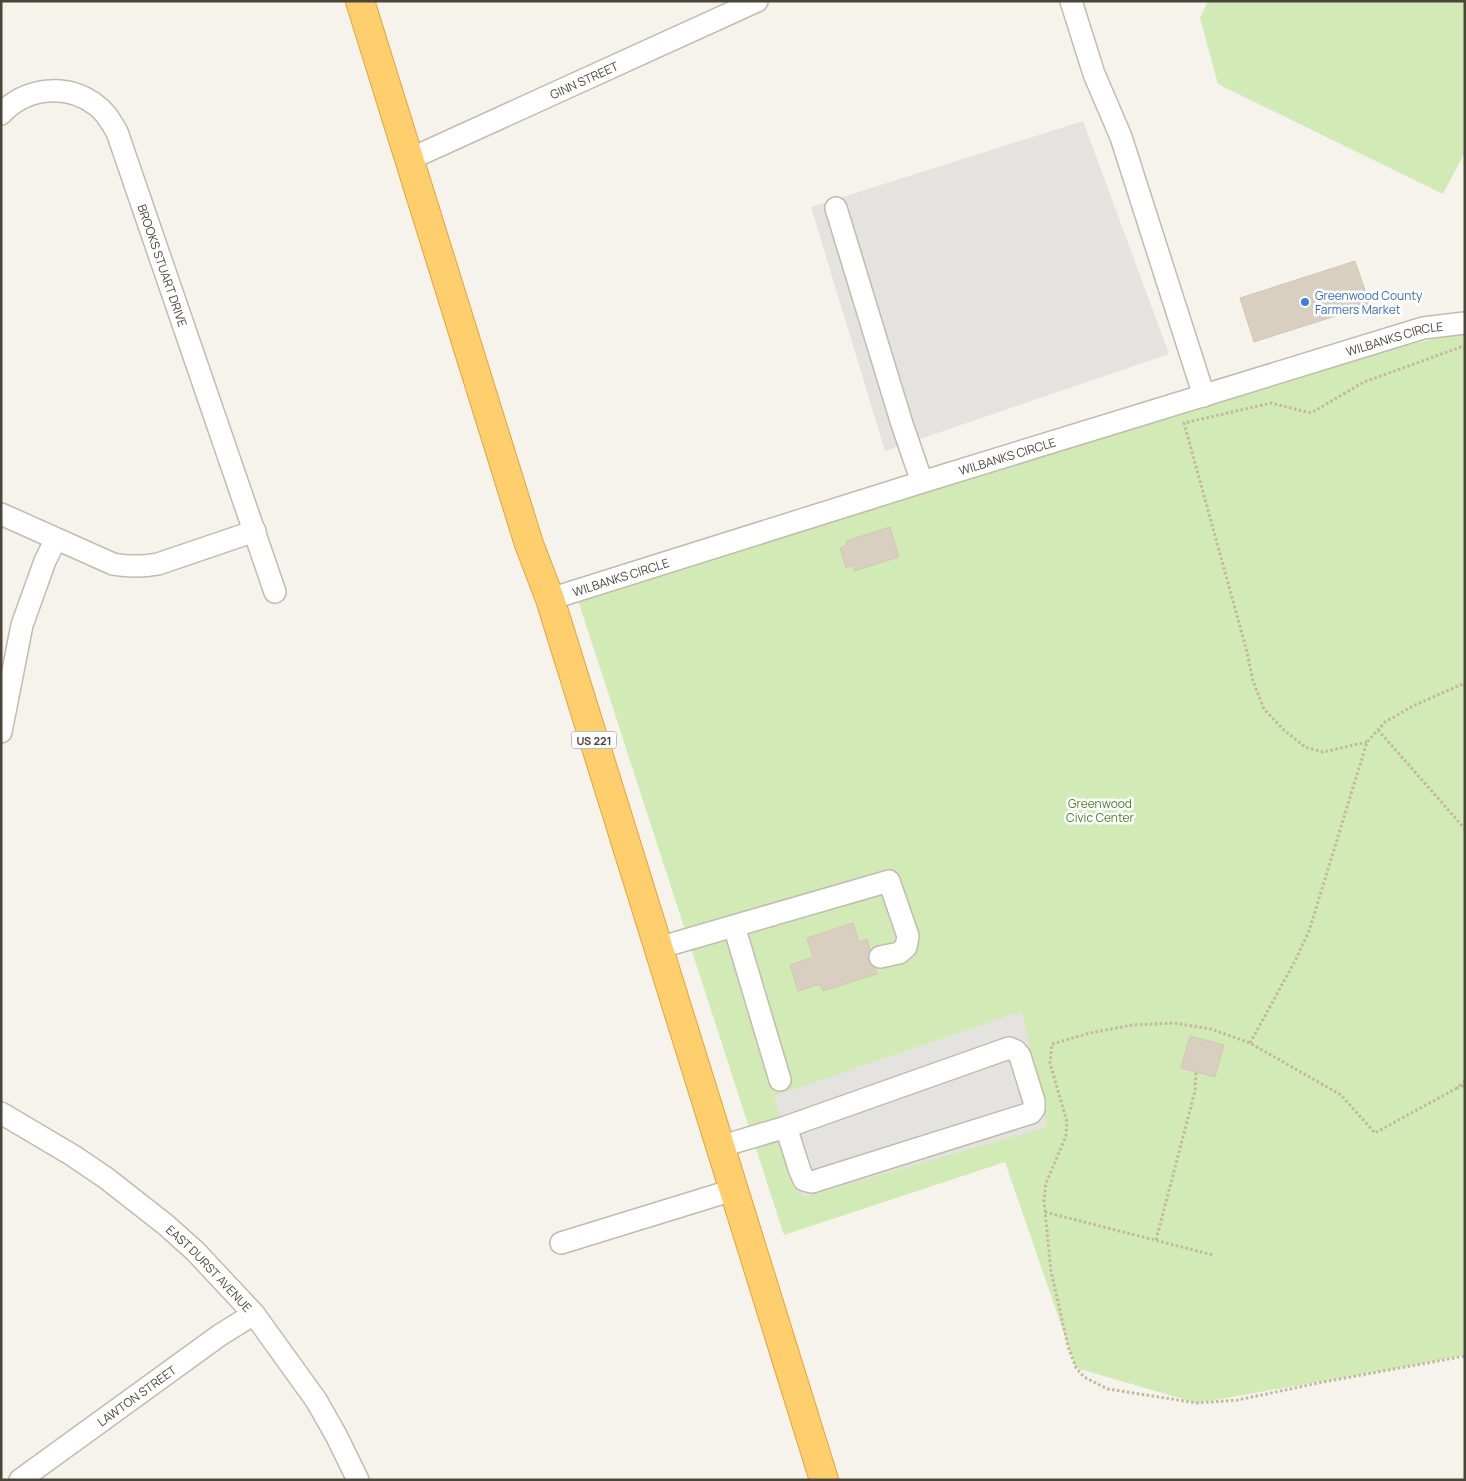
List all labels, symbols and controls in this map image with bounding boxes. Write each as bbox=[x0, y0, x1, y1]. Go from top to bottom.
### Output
street label: GINN STREET bbox=[547, 57, 621, 103]
street label: BROOKS STUART DRIVE bbox=[134, 202, 192, 329]
place label: Greenwood County Farmers Market bbox=[1315, 287, 1423, 318]
marker: Greenwood County Farmers Market bbox=[1299, 296, 1311, 308]
street label: WILBANKS CIRCLE bbox=[1344, 317, 1444, 360]
street label: WILBANKS CIRCLE bbox=[957, 433, 1058, 479]
street label: WILBANKS CIRCLE bbox=[570, 554, 671, 600]
road number: US 221 bbox=[572, 732, 616, 748]
park label: Greenwood Civic Center bbox=[1066, 795, 1135, 826]
street label: EAST DURST AVENUE bbox=[163, 1221, 256, 1315]
street label: LAWTON STREET bbox=[94, 1361, 180, 1430]

